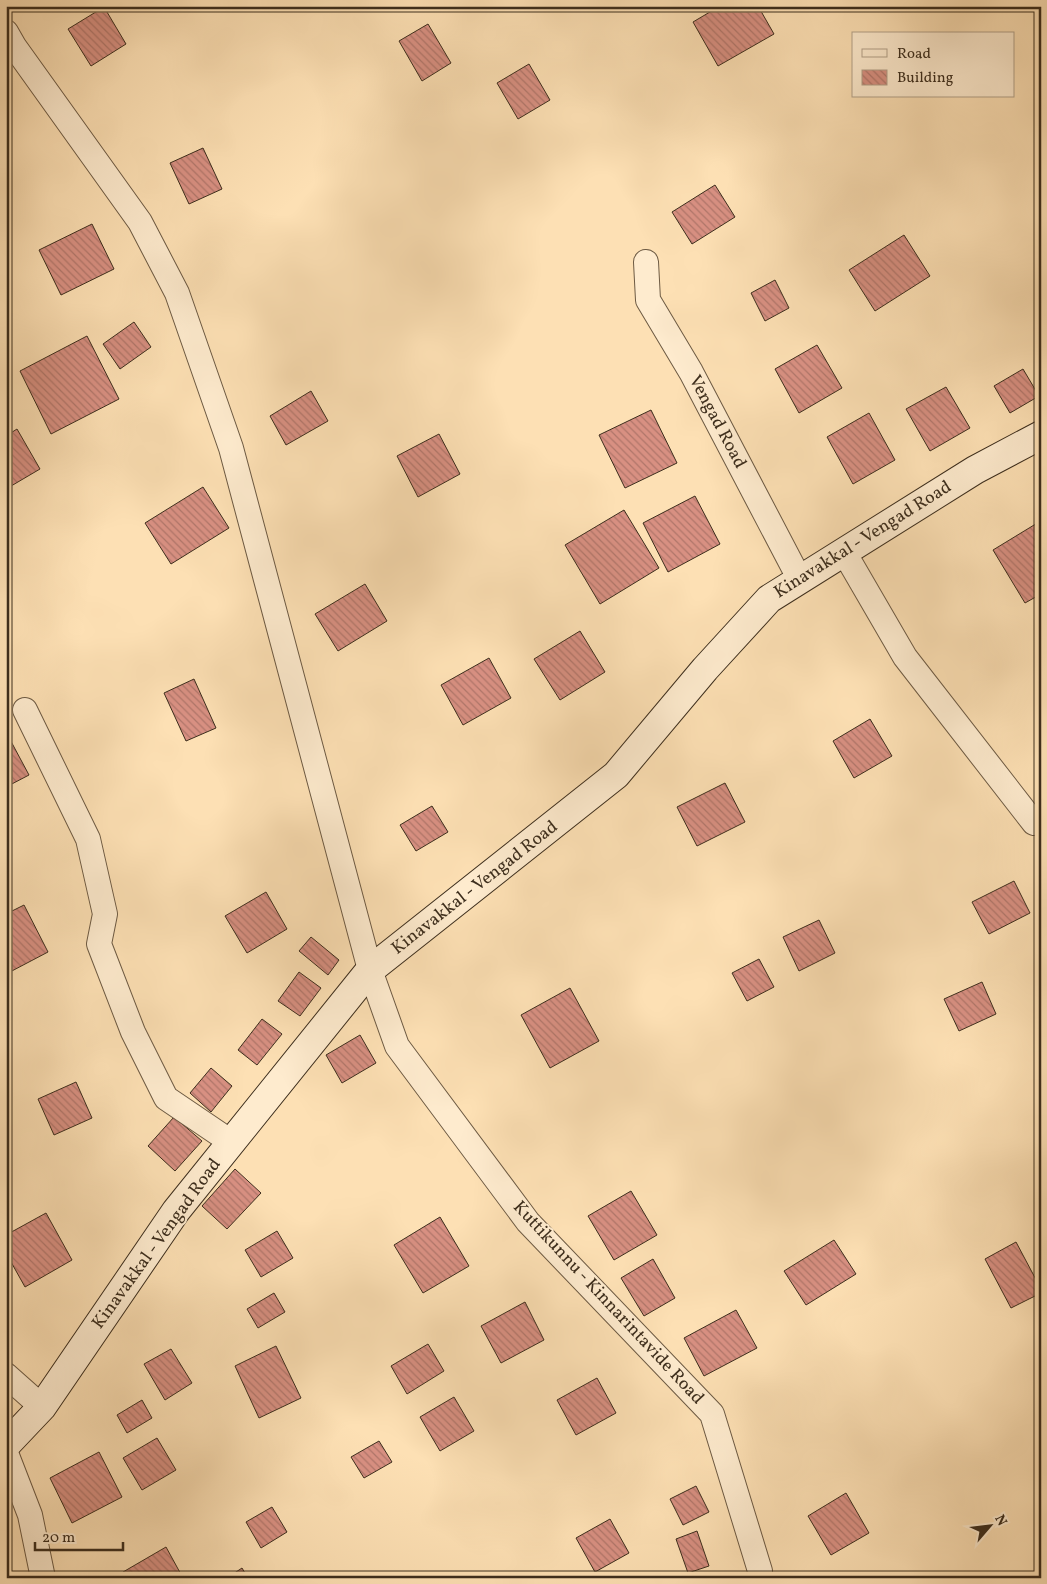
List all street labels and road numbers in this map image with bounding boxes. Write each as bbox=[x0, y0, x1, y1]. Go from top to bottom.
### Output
street label: Vengad Road bbox=[682, 371, 752, 473]
street label: Kinavakkal - Vengad Road bbox=[769, 475, 957, 605]
street label: Kinavakkal - Vengad Road bbox=[386, 815, 564, 961]
street label: Kinavakkal - Vengad Road bbox=[87, 1154, 227, 1334]
street label: Kuttikunnu - Kinnarintavide Road bbox=[507, 1196, 709, 1410]

